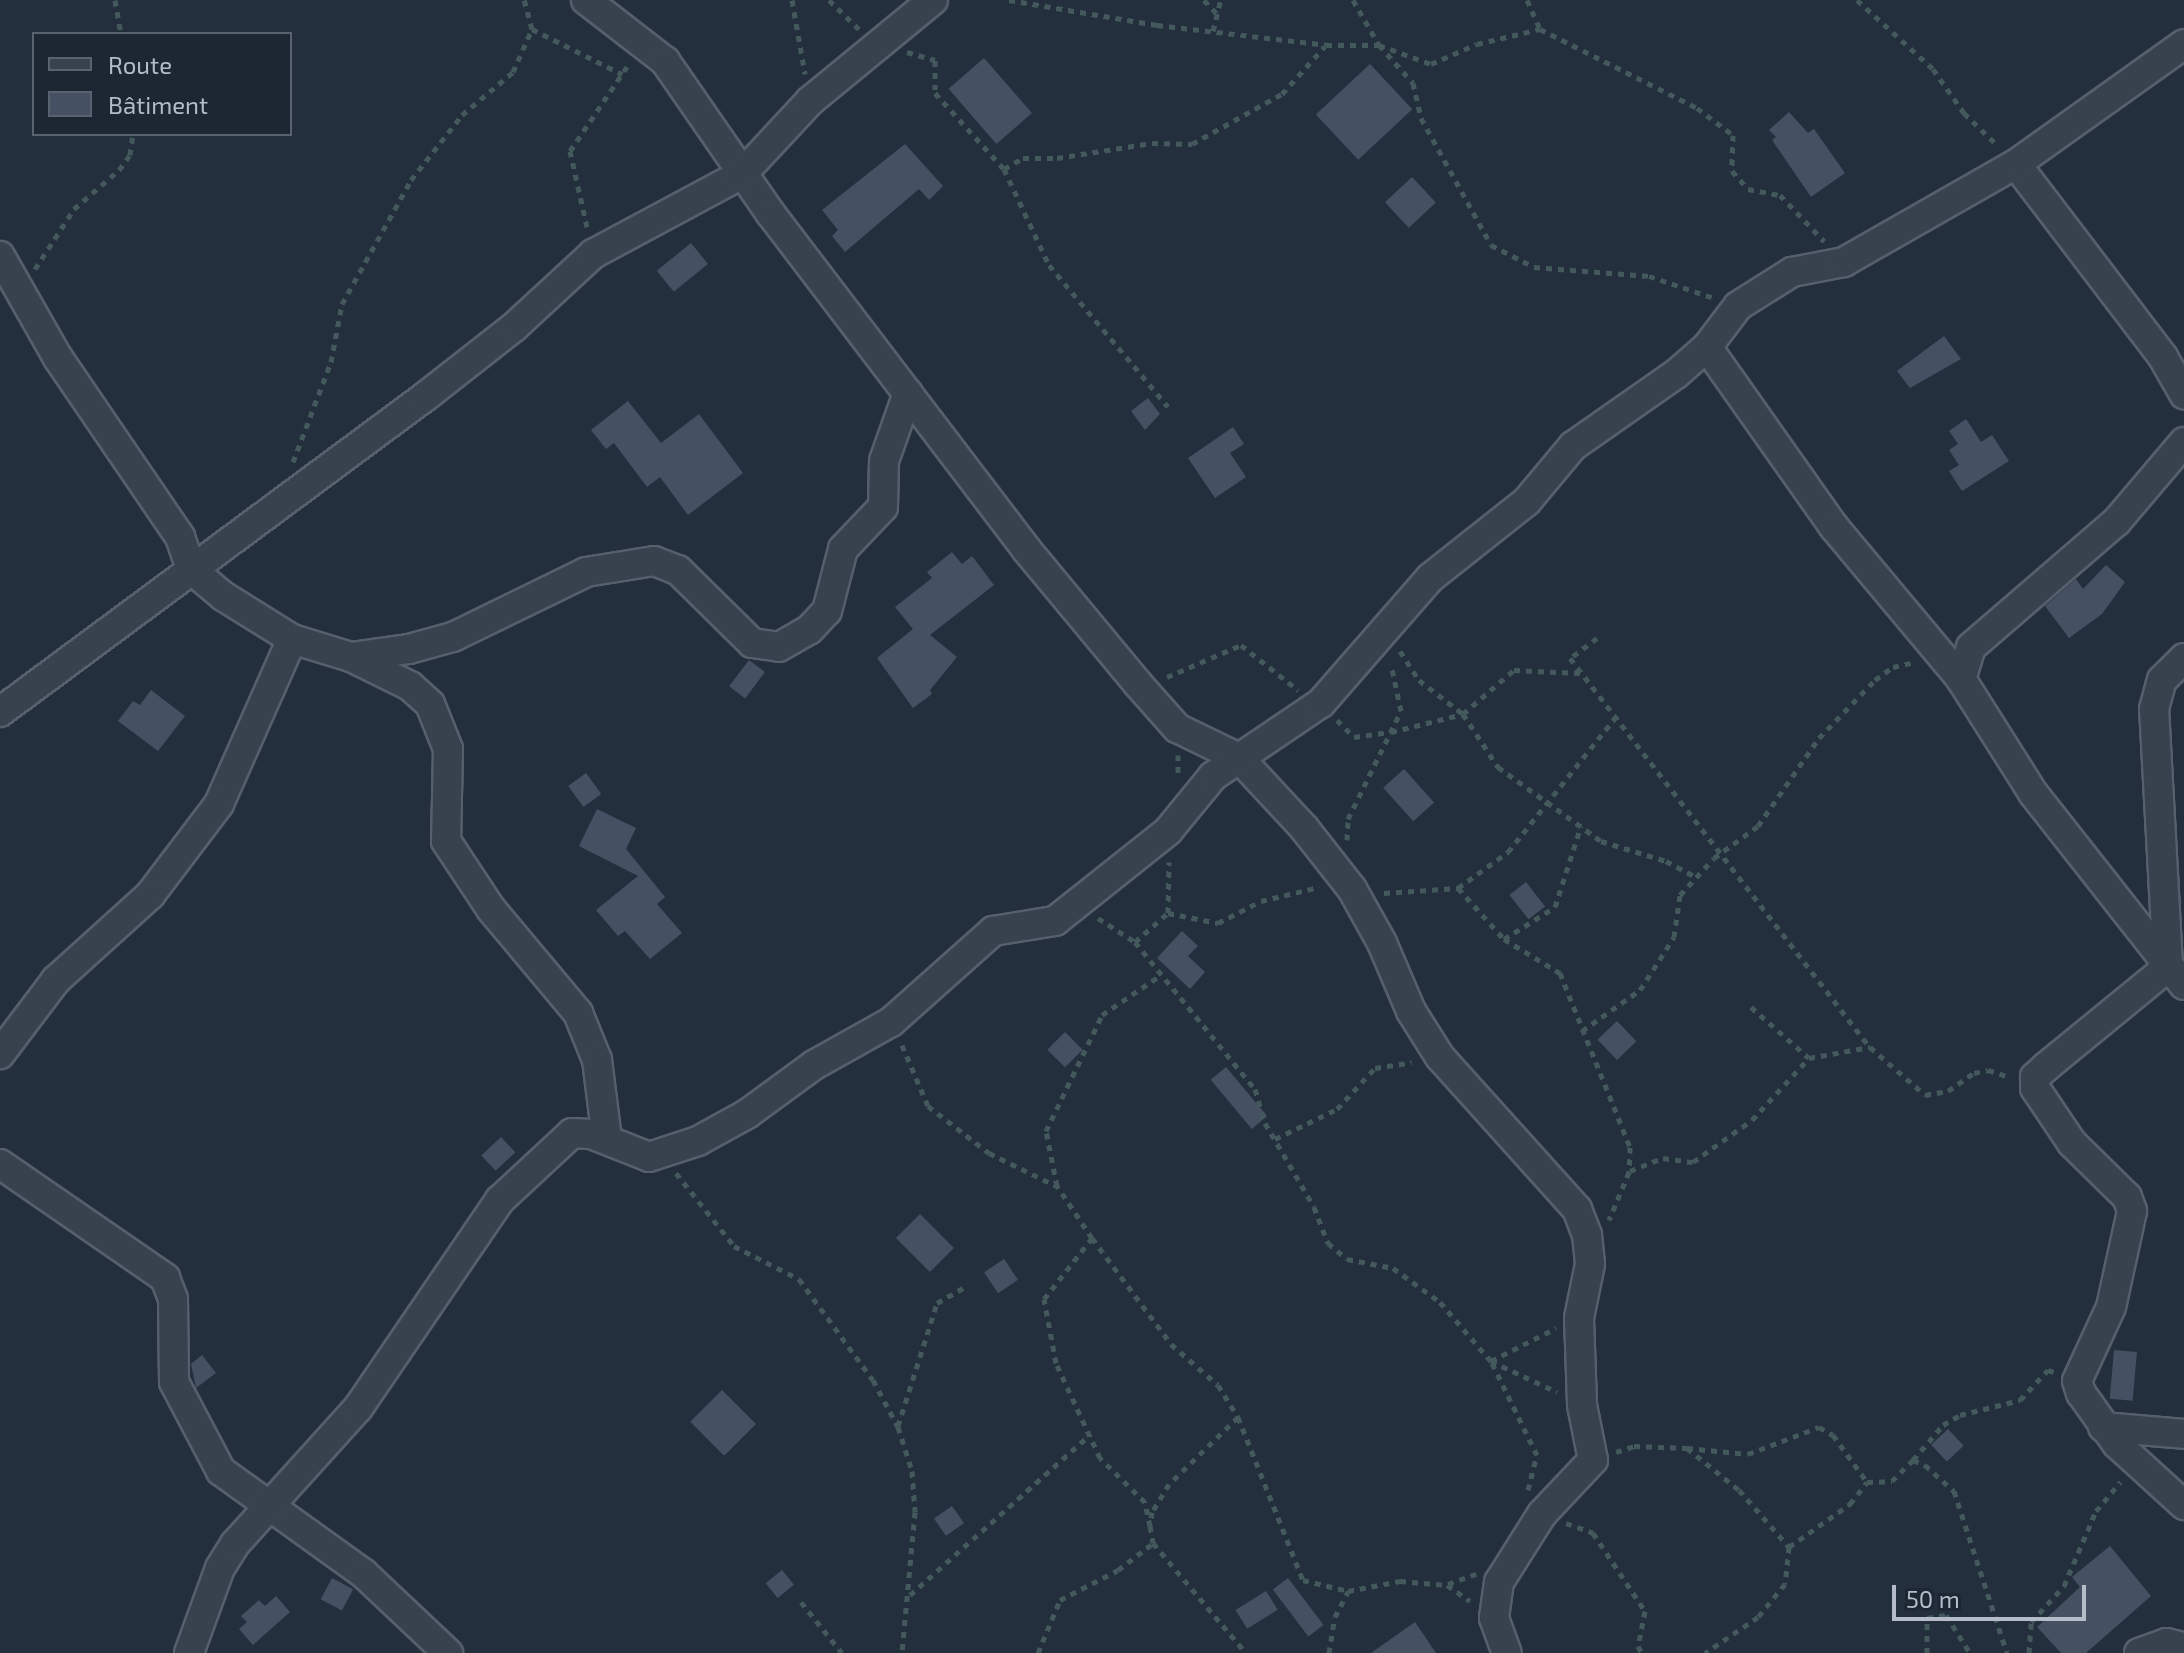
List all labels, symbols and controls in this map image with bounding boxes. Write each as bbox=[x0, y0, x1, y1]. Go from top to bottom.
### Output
legend bbox=[32, 32, 292, 136]
text: Route bbox=[108, 50, 172, 79]
text: Bâtiment bbox=[108, 90, 208, 119]
scale bar bbox=[1896, 1569, 2090, 1619]
text: 50 m bbox=[1906, 1584, 1960, 1613]

